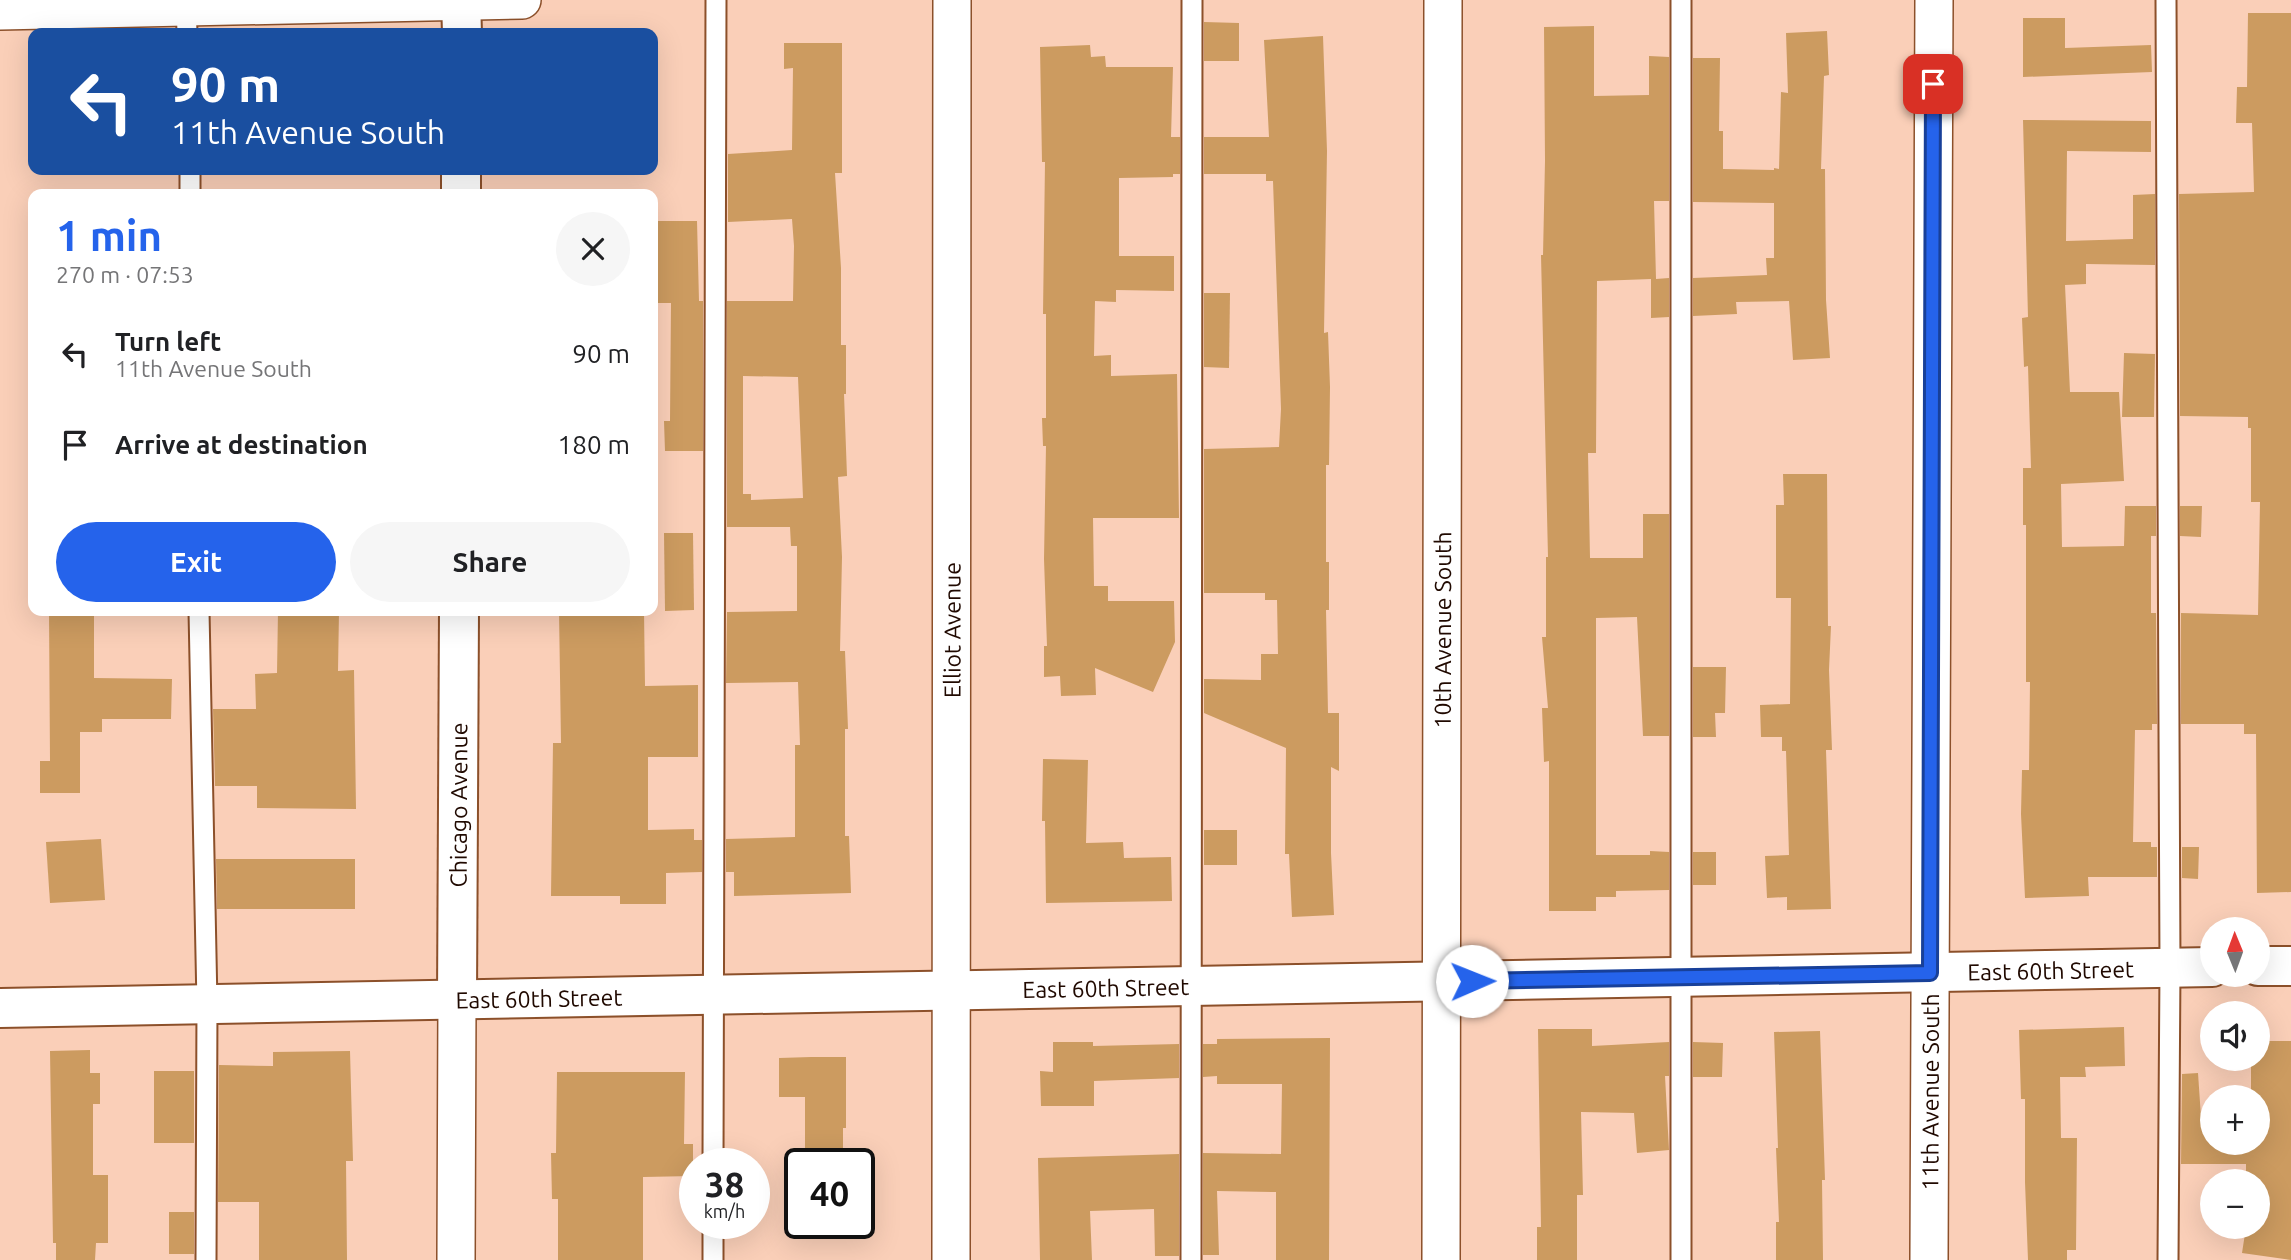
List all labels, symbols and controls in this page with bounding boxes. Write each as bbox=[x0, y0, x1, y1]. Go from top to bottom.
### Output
pin bbox=[1903, 54, 1963, 114]
icon: left bbox=[56, 56, 147, 147]
text: 90 m bbox=[171, 56, 280, 111]
icon: arrive bbox=[1914, 65, 1952, 103]
text: 11th Avenue South bbox=[171, 114, 445, 150]
text: 1 min bbox=[56, 212, 162, 259]
button: close bbox=[556, 212, 630, 286]
text: 270 m · 07:53 bbox=[56, 262, 194, 287]
text: Turn left bbox=[115, 327, 221, 356]
icon: left bbox=[56, 335, 94, 373]
text: 90 m bbox=[572, 339, 630, 368]
text: 11th Avenue South bbox=[115, 356, 312, 381]
icon: arrive bbox=[56, 426, 94, 464]
text: Arrive at destination bbox=[115, 430, 368, 459]
text: 180 m bbox=[558, 430, 630, 459]
button: Exit bbox=[56, 522, 336, 602]
button: Share bbox=[350, 522, 630, 602]
street label: 10th Avenue South bbox=[1429, 531, 1455, 729]
street label: Elliot Avenue bbox=[939, 562, 964, 698]
street label: Chicago Avenue bbox=[445, 723, 471, 887]
north arrow bbox=[2200, 917, 2270, 987]
map controls bbox=[2200, 917, 2270, 1239]
position arrow bbox=[1435, 944, 1509, 1018]
street label: East 60th Street bbox=[1967, 956, 2134, 984]
street label: East 60th Street bbox=[1022, 973, 1189, 1002]
street label: East 60th Street bbox=[455, 984, 622, 1012]
street label: 11th Avenue South bbox=[1917, 993, 1943, 1191]
button: sound bbox=[2200, 1001, 2270, 1071]
button: + bbox=[2200, 1085, 2270, 1155]
speed limit sign: 40 bbox=[784, 1148, 875, 1239]
text: 38 bbox=[705, 1164, 744, 1204]
button: − bbox=[2200, 1169, 2270, 1239]
text: km/h bbox=[704, 1201, 745, 1221]

